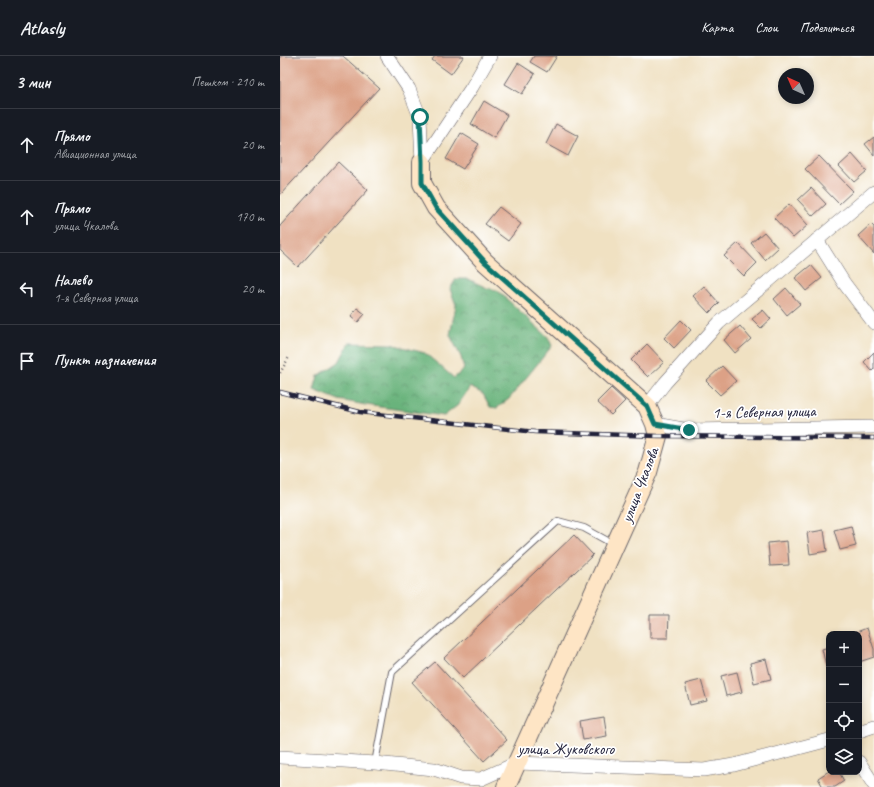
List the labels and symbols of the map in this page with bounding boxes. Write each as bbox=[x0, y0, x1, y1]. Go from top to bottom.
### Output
north arrow bbox=[778, 68, 814, 104]
route start bbox=[411, 108, 429, 126]
street label: 1-я Северная улица bbox=[712, 401, 817, 423]
route end bbox=[680, 421, 698, 439]
street label: улица Чкалова bbox=[616, 443, 664, 526]
street label: улица Жуковского bbox=[517, 739, 616, 759]

